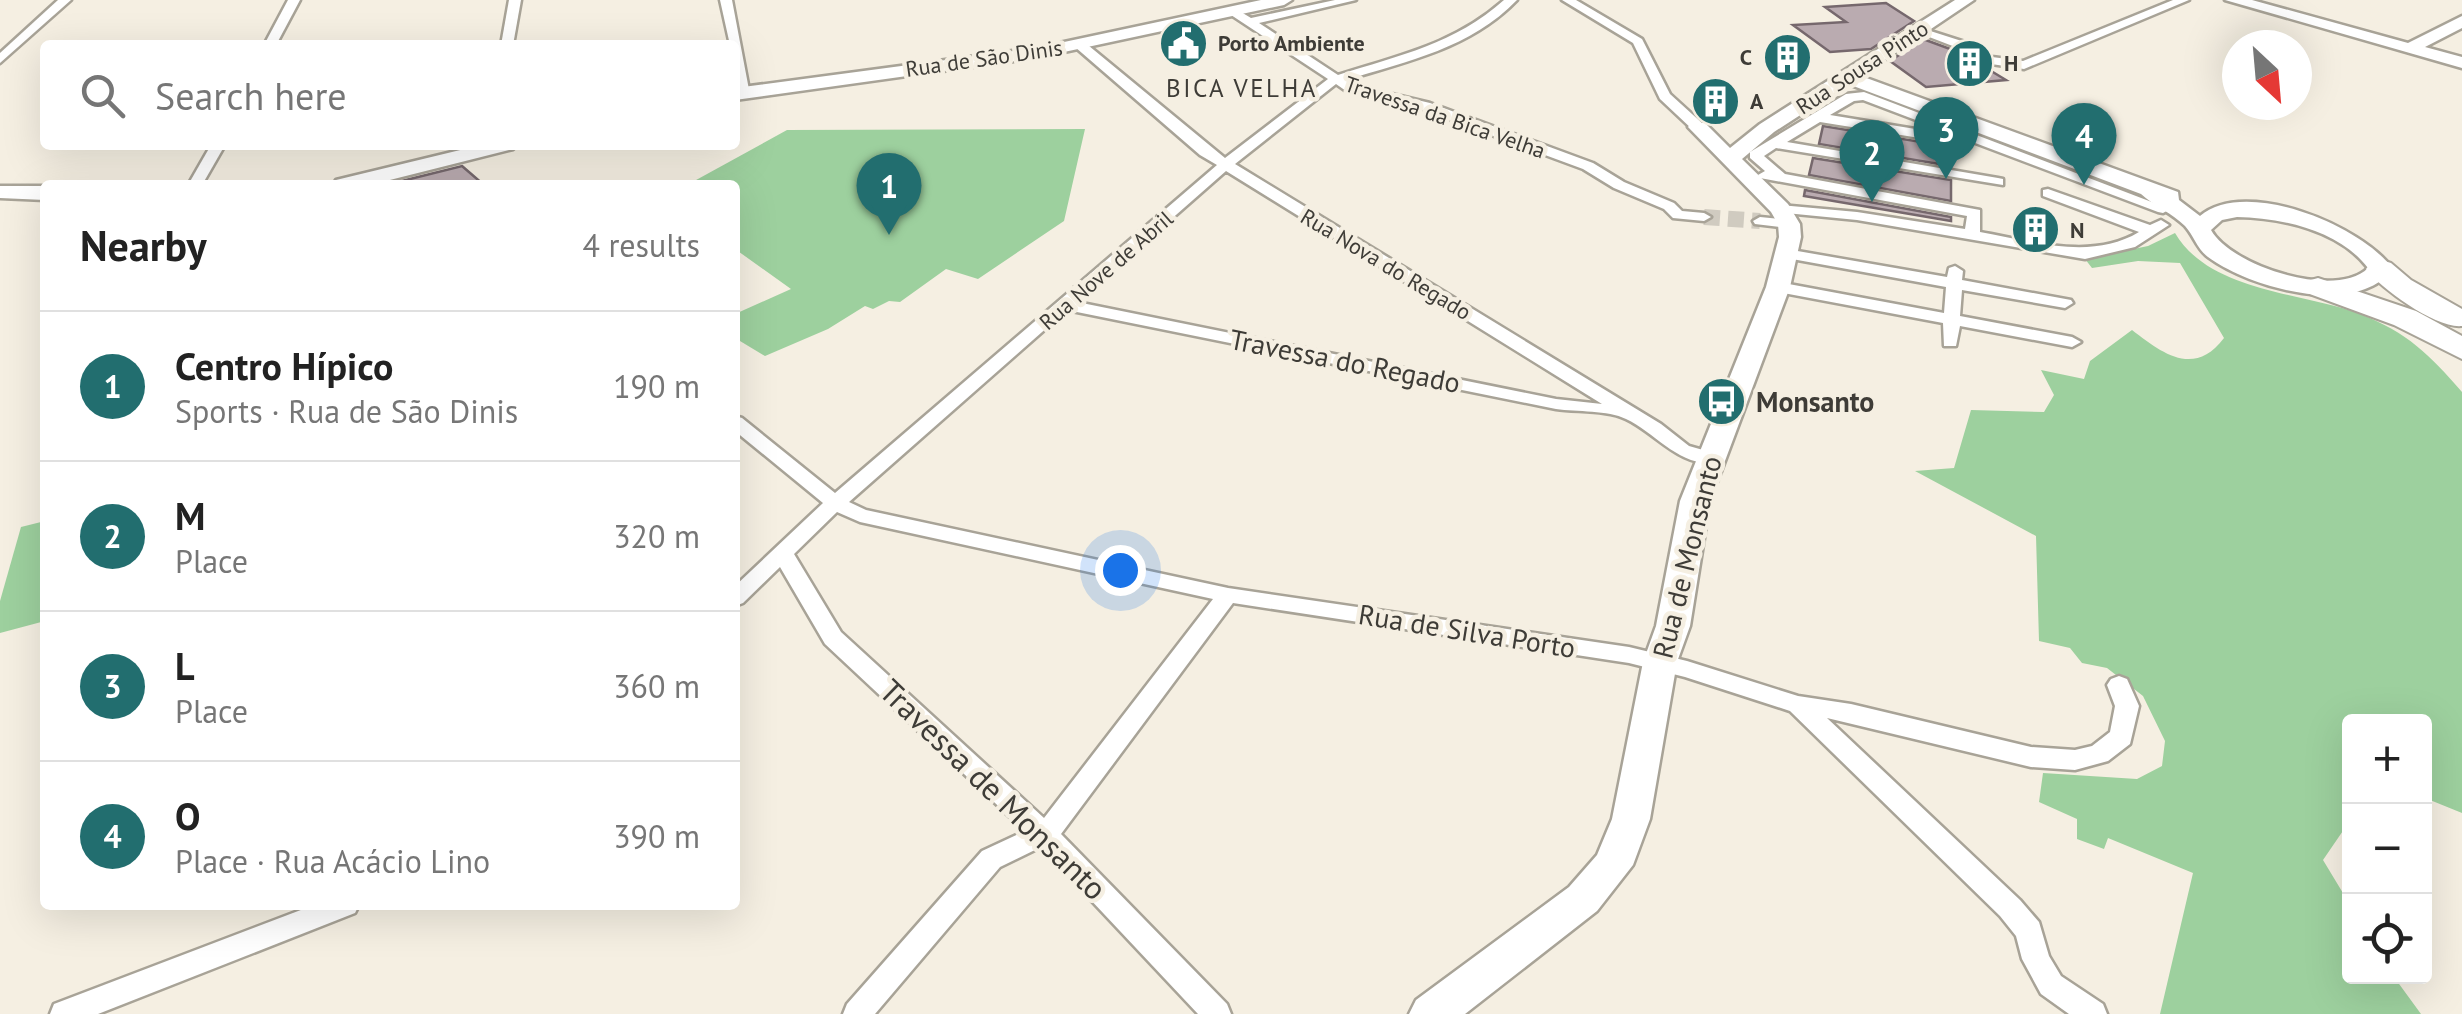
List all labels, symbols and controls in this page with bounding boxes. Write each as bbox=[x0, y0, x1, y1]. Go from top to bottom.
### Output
street label: Rua Sousa Pinto bbox=[1791, 14, 1933, 120]
public building icon: Porto Ambiente bbox=[1157, 17, 1209, 69]
place label: Porto Ambiente bbox=[1218, 29, 1365, 57]
north arrow bbox=[2222, 30, 2312, 120]
building icon: C bbox=[1761, 31, 1813, 83]
street label: Rua de São Dinis bbox=[904, 33, 1064, 83]
building icon: H bbox=[1943, 37, 1995, 89]
search box bbox=[40, 40, 740, 150]
place label: C bbox=[1740, 43, 1752, 71]
place label: H bbox=[2004, 49, 2018, 77]
icon: search bbox=[75, 68, 130, 123]
street label: Travessa da Bica Velha bbox=[1341, 70, 1549, 164]
text: Search here bbox=[155, 71, 347, 120]
district label: BICA VELHA bbox=[1166, 72, 1318, 104]
building icon: A bbox=[1689, 75, 1741, 127]
place label: A bbox=[1750, 87, 1764, 115]
pin: 3 bbox=[1914, 96, 1978, 179]
pin: 4 bbox=[2052, 102, 2116, 185]
pin: 2 bbox=[1840, 120, 1904, 202]
pin: 1 bbox=[856, 152, 922, 235]
street label: Rua Nova do Regado bbox=[1296, 202, 1476, 326]
street label: Rua Nove de Abril bbox=[1033, 204, 1179, 336]
building icon: N bbox=[2009, 204, 2061, 256]
place label: N bbox=[2070, 216, 2084, 244]
text: Nearby bbox=[80, 218, 207, 273]
text: 4 results bbox=[582, 224, 700, 266]
street label: Travessa do Regado bbox=[1227, 320, 1464, 401]
text: Centro Hípico bbox=[175, 341, 393, 390]
text: 1 bbox=[103, 365, 122, 407]
text: 190 m bbox=[613, 365, 700, 407]
bus stop icon: Monsanto bbox=[1695, 376, 1747, 428]
place label: Monsanto bbox=[1756, 383, 1874, 420]
text: Sports · Rua de São Dinis bbox=[175, 390, 518, 432]
street label: Rua de Monsanto bbox=[1643, 452, 1730, 662]
text: M bbox=[175, 491, 205, 540]
text: 2 bbox=[103, 515, 122, 557]
text: 320 m bbox=[613, 515, 700, 557]
text: Place bbox=[175, 540, 248, 582]
your location bbox=[1095, 545, 1146, 596]
street label: Rua de Silva Porto bbox=[1356, 595, 1578, 666]
text: L bbox=[175, 641, 195, 690]
text: 3 bbox=[103, 665, 122, 707]
text: 360 m bbox=[613, 665, 700, 707]
street label: Travessa de Monsanto bbox=[871, 670, 1116, 909]
text: Place bbox=[175, 690, 248, 732]
map controls bbox=[2342, 714, 2432, 984]
button: + bbox=[2342, 714, 2432, 804]
text: O bbox=[175, 791, 200, 840]
button: − bbox=[2342, 804, 2432, 894]
text: 4 bbox=[103, 815, 122, 857]
text: 390 m bbox=[613, 815, 700, 857]
text: Place · Rua Acácio Lino bbox=[175, 840, 490, 882]
button: locate bbox=[2342, 894, 2432, 984]

